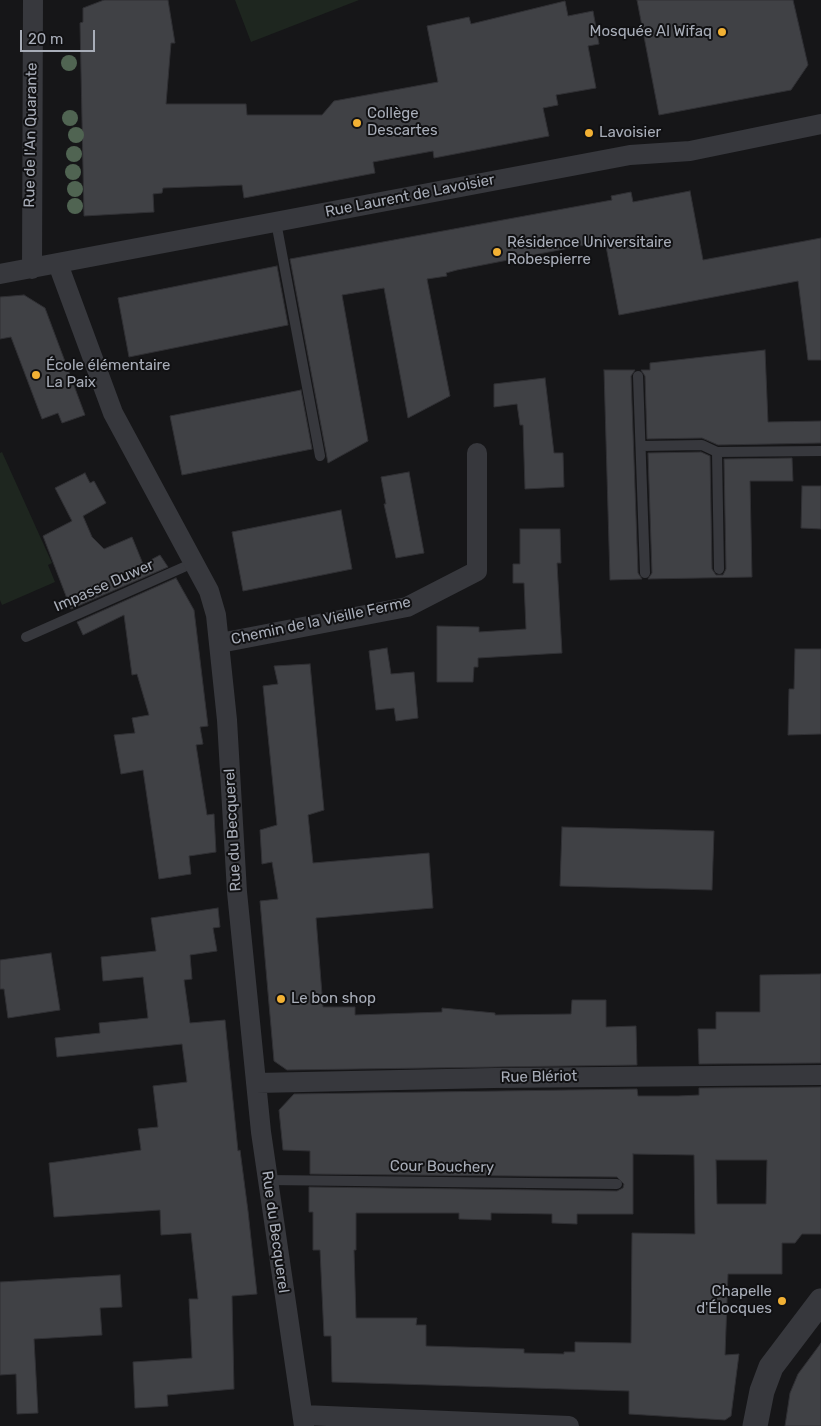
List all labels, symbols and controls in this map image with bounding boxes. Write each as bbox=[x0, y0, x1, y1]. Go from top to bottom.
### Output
scale bar bbox=[22, 20, 98, 52]
place label: Mosquée Al Wifaq bbox=[589, 23, 712, 41]
marker: Mosquée Al Wifaq bbox=[716, 26, 728, 38]
text: 20 m bbox=[28, 30, 63, 48]
street label: Rue de l'An Quarante bbox=[21, 62, 41, 208]
place label: Collège Descartes bbox=[367, 105, 438, 140]
marker: Collège Descartes bbox=[351, 117, 363, 129]
place label: Lavoisier bbox=[599, 124, 661, 142]
marker: Lavoisier bbox=[583, 127, 595, 139]
street label: Rue Laurent de Lavoisier bbox=[324, 171, 496, 221]
place label: Résidence Universitaire Robespierre bbox=[507, 234, 672, 269]
marker: Résidence Universitaire Robespierre bbox=[491, 246, 503, 258]
place label: École élémentaire La Paix bbox=[46, 357, 171, 392]
marker: École élémentaire La Paix bbox=[30, 369, 42, 381]
street label: Impasse Duwer bbox=[51, 556, 157, 616]
street label: Chemin de la Vieille Ferme bbox=[230, 593, 412, 649]
street label: Rue du Becquerel bbox=[221, 768, 245, 892]
place label: Le bon shop bbox=[291, 990, 376, 1008]
marker: Le bon shop bbox=[275, 993, 287, 1005]
street label: Rue Blériot bbox=[500, 1067, 578, 1087]
street label: Cour Bouchery bbox=[390, 1157, 494, 1177]
street label: Rue du Becquerel bbox=[258, 1170, 292, 1294]
place label: Chapelle d'Élocques bbox=[696, 1283, 772, 1318]
marker: Chapelle d'Élocques bbox=[776, 1295, 788, 1307]

